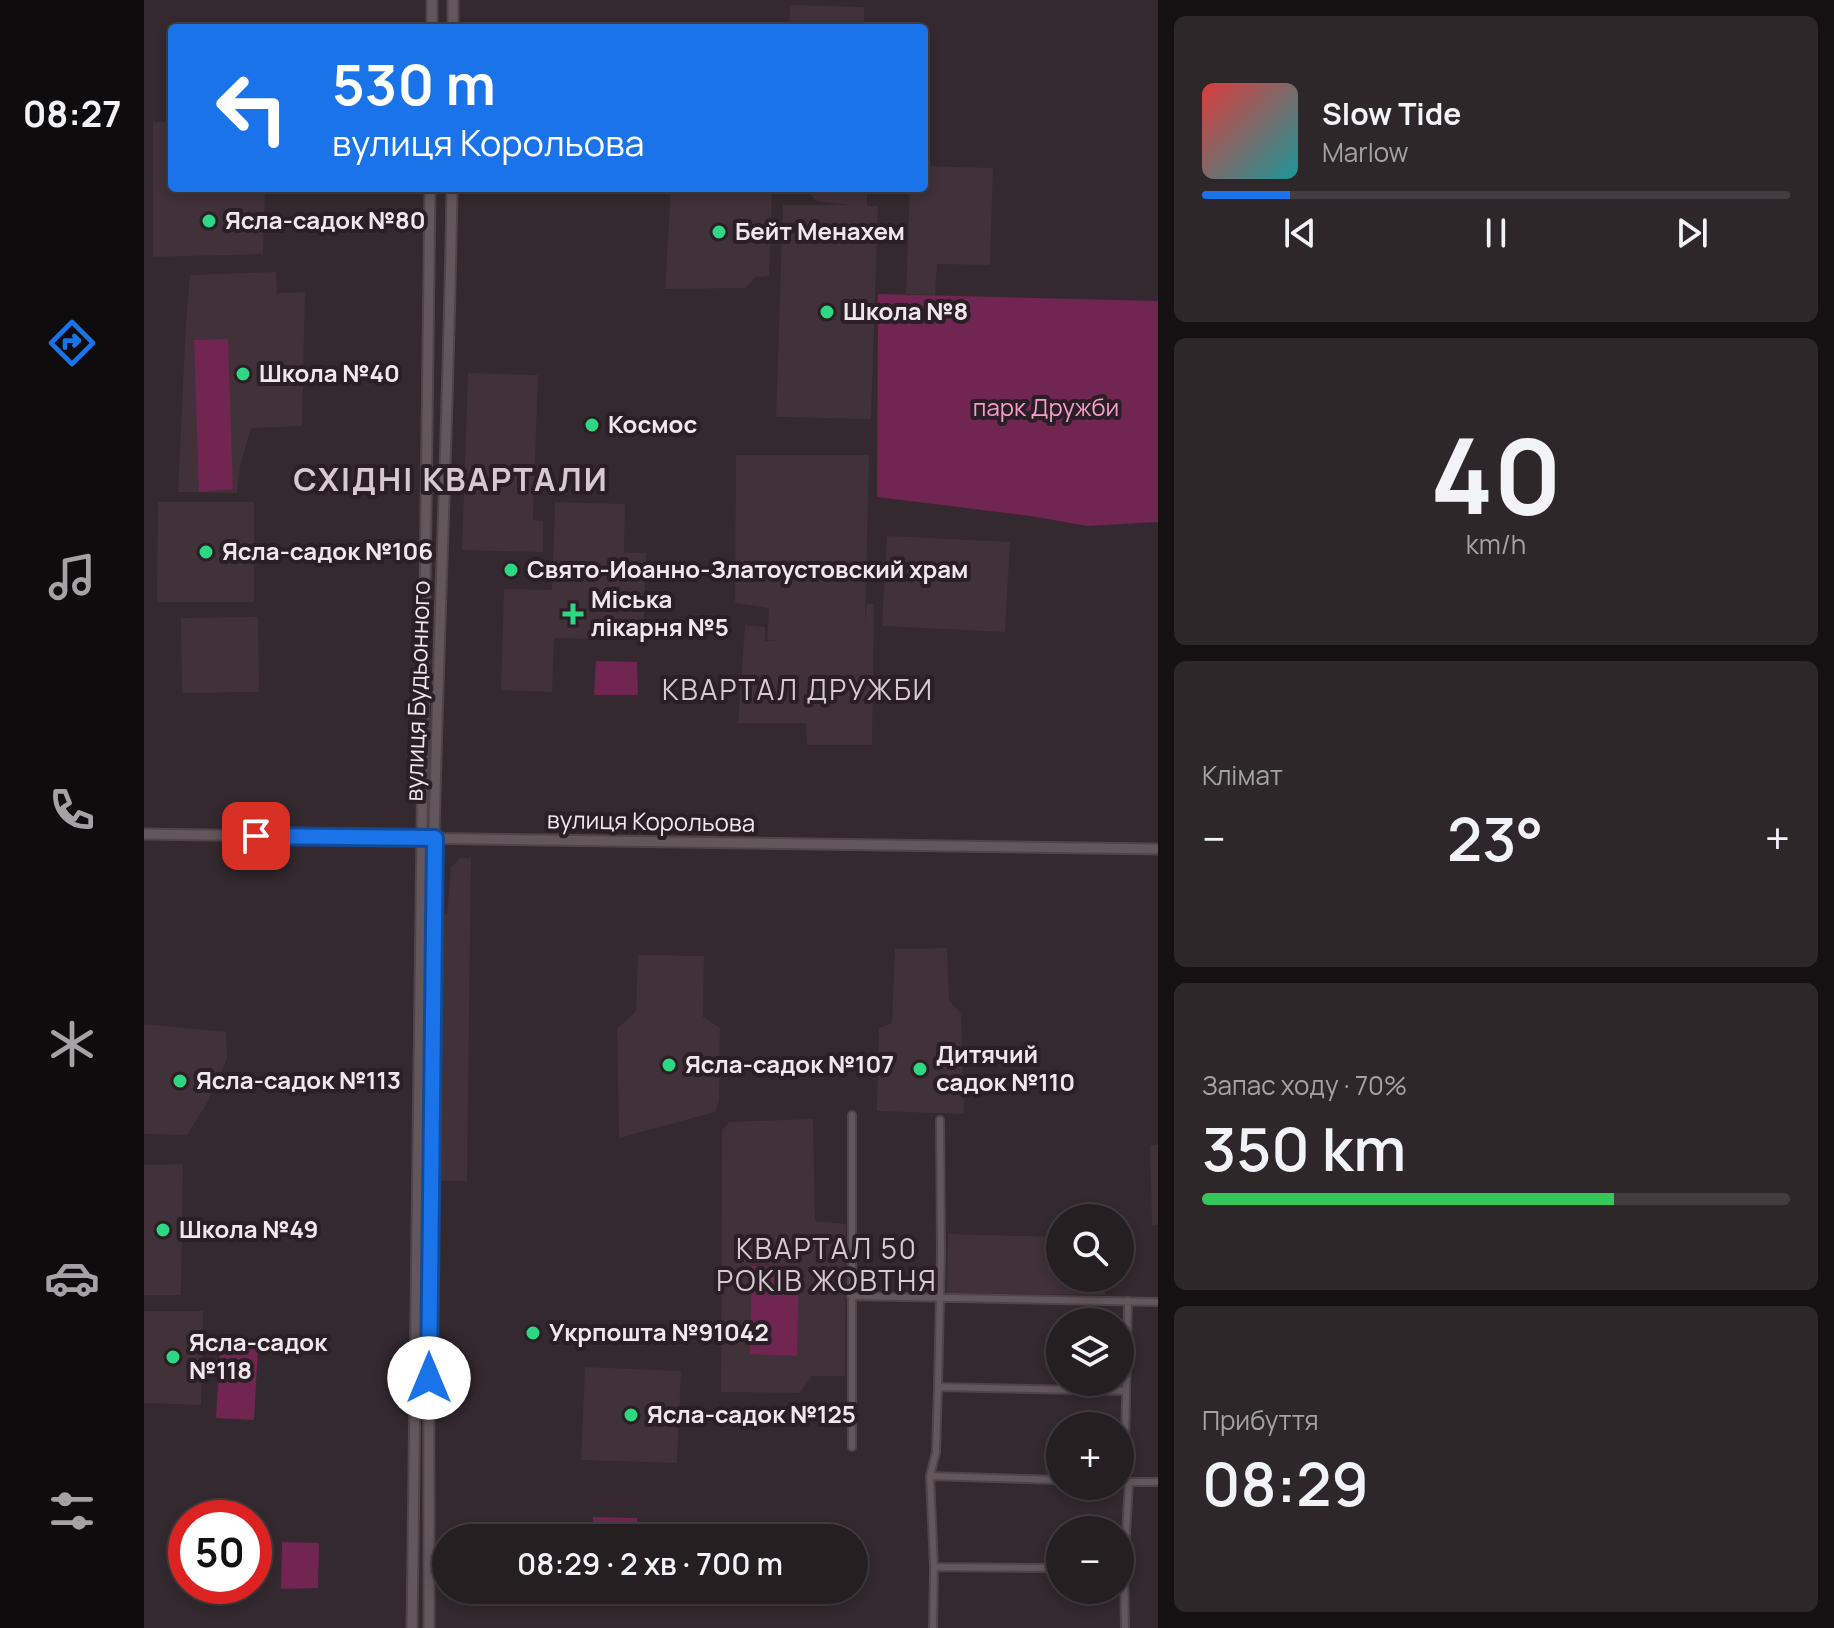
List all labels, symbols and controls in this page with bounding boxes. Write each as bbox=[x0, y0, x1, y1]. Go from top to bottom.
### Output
text: 530 m bbox=[332, 45, 496, 122]
icon: left bbox=[200, 56, 304, 160]
text: 08:27 bbox=[23, 89, 121, 138]
text: Slow Tide bbox=[1322, 93, 1461, 134]
text: вулиця Корольова bbox=[332, 118, 644, 167]
text: Marlow bbox=[1322, 134, 1409, 170]
place label: Ясла-садок №80 bbox=[225, 203, 426, 236]
icon: previous bbox=[1278, 211, 1322, 255]
icon: pause bbox=[1474, 211, 1518, 255]
icon: next bbox=[1670, 211, 1714, 255]
marker: Ясла-садок №80 bbox=[200, 212, 218, 230]
place label: Бейт Менахем bbox=[735, 214, 905, 247]
marker: Бейт Менахем bbox=[710, 223, 728, 241]
place label: Школа №8 bbox=[843, 294, 968, 327]
marker: Школа №8 bbox=[818, 303, 836, 321]
icon: directions bbox=[44, 315, 100, 371]
place label: Школа №40 bbox=[259, 356, 400, 389]
marker: Школа №40 bbox=[234, 365, 252, 383]
park label: парк Дружби bbox=[973, 390, 1119, 423]
text: 40 bbox=[1430, 403, 1562, 545]
place label: Космос bbox=[608, 407, 697, 440]
marker: Космос bbox=[583, 416, 601, 434]
district label: СХІДНІ КВАРТАЛИ bbox=[293, 457, 609, 501]
text: km/h bbox=[1466, 526, 1526, 562]
place label: Ясла-садок №106 bbox=[222, 534, 433, 567]
marker: Ясла-садок №106 bbox=[197, 543, 215, 561]
icon: music bbox=[44, 549, 100, 605]
place label: Свято-Иоанно-Златоустовский храм bbox=[527, 552, 969, 585]
marker: Свято-Иоанно-Златоустовский храм bbox=[502, 561, 520, 579]
street label: вулиця Будьонного bbox=[396, 580, 437, 802]
place label: Міська лікарня №5 bbox=[591, 582, 729, 643]
marker: Міська лікарня №5 bbox=[562, 603, 584, 625]
district label: КВАРТАЛ ДРУЖБИ bbox=[662, 670, 934, 708]
text: Клімат bbox=[1202, 757, 1283, 793]
icon: phone bbox=[44, 782, 100, 838]
text: 23° bbox=[1447, 797, 1543, 879]
pin bbox=[222, 802, 290, 870]
street label: вулиця Корольова bbox=[547, 802, 755, 839]
text: − bbox=[1202, 808, 1226, 868]
text: + bbox=[1765, 808, 1790, 868]
icon: arrive bbox=[234, 814, 278, 858]
icon: climate bbox=[44, 1016, 100, 1072]
place label: Дитячий садок №110 bbox=[936, 1037, 1075, 1098]
place label: Ясла-садок №107 bbox=[685, 1047, 894, 1080]
marker: Ясла-садок №107 bbox=[660, 1056, 678, 1074]
marker: Дитячий садок №110 bbox=[911, 1060, 929, 1078]
place label: Ясла-садок №113 bbox=[196, 1063, 401, 1096]
text: Запас ходу · 70% bbox=[1202, 1067, 1407, 1103]
marker: Ясла-садок №113 bbox=[171, 1072, 189, 1090]
text: 350 km bbox=[1202, 1107, 1406, 1189]
map controls bbox=[1046, 1204, 1134, 1604]
button: search bbox=[1046, 1204, 1134, 1292]
place label: Школа №49 bbox=[179, 1212, 318, 1245]
marker: Школа №49 bbox=[154, 1221, 172, 1239]
district label: КВАРТАЛ 50 РОКІВ ЖОВТНЯ bbox=[716, 1229, 938, 1299]
icon: car bbox=[44, 1250, 100, 1306]
button: layers bbox=[1046, 1308, 1134, 1396]
place label: Укрпошта №91042 bbox=[549, 1315, 769, 1348]
marker: Укрпошта №91042 bbox=[524, 1324, 542, 1342]
place label: Ясла-садок №118 bbox=[189, 1325, 328, 1386]
position arrow bbox=[387, 1336, 471, 1420]
marker: Ясла-садок №118 bbox=[164, 1348, 182, 1366]
place label: Ясла-садок №125 bbox=[647, 1397, 856, 1430]
text: Прибуття bbox=[1202, 1402, 1319, 1438]
marker: Ясла-садок №125 bbox=[622, 1406, 640, 1424]
button: + bbox=[1046, 1412, 1134, 1500]
text: 08:29 bbox=[1202, 1442, 1369, 1524]
icon: filters bbox=[44, 1483, 100, 1539]
speed limit sign: 50 bbox=[168, 1500, 272, 1604]
button: − bbox=[1046, 1516, 1134, 1604]
text: 08:29 · 2 хв · 700 m bbox=[517, 1543, 783, 1584]

